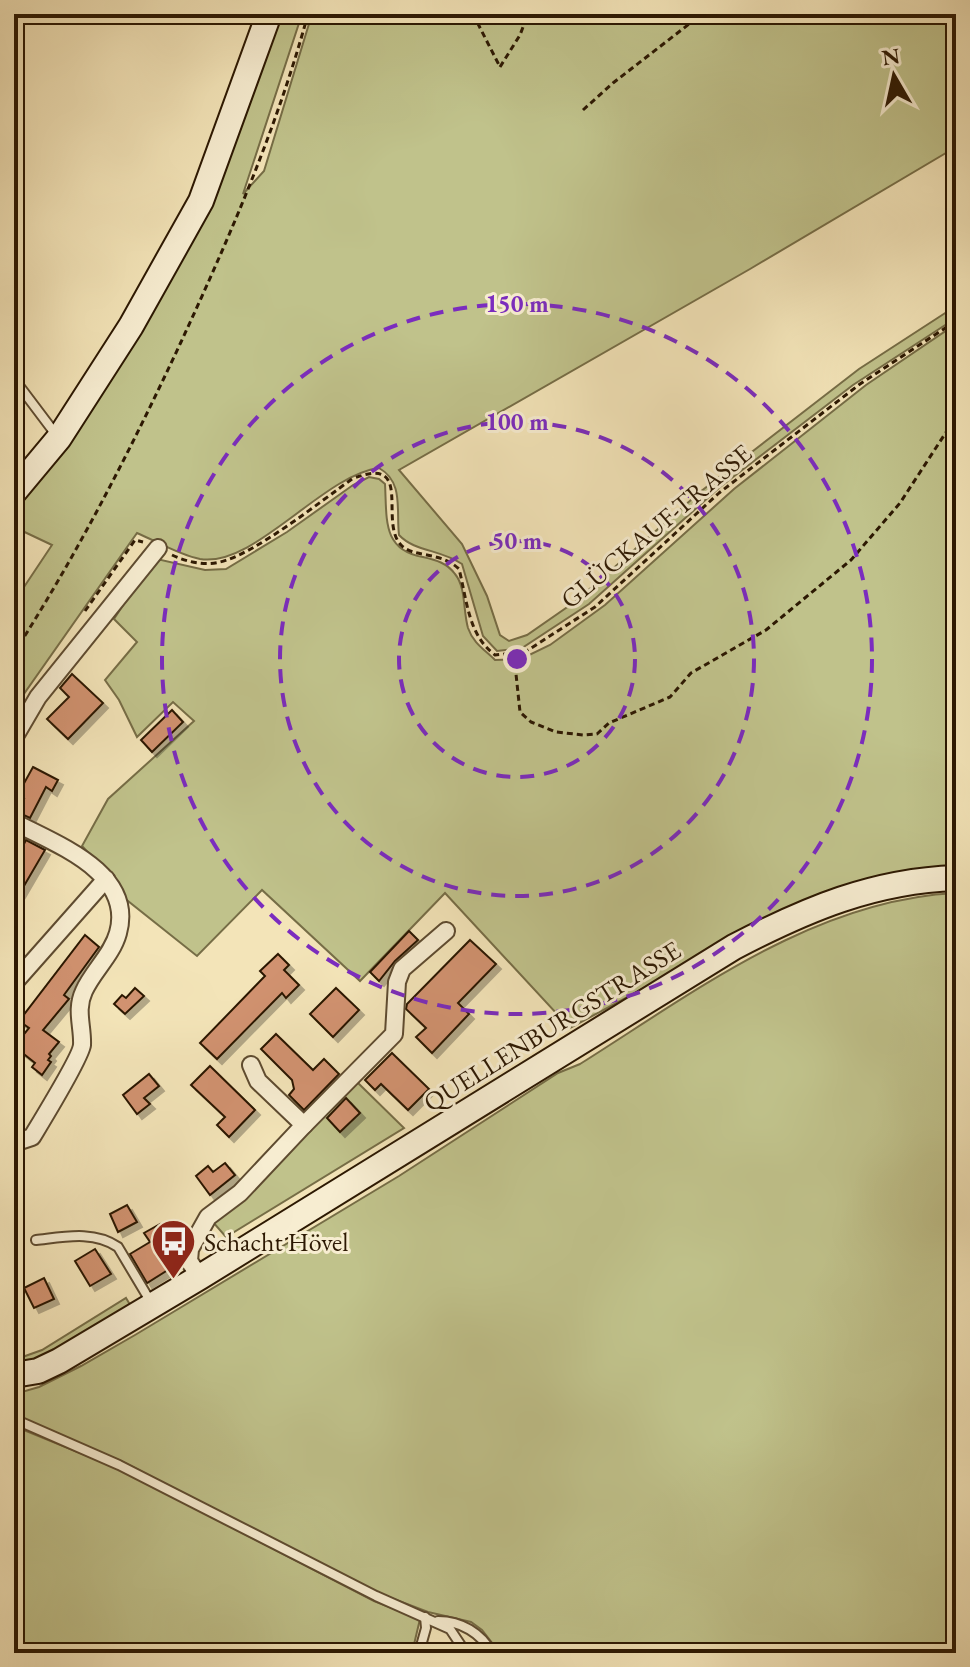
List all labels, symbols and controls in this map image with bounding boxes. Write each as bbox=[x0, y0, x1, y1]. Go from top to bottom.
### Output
north arrow bbox=[854, 36, 934, 116]
text: N bbox=[880, 41, 902, 72]
text: 150 m bbox=[485, 288, 549, 319]
text: 100 m bbox=[485, 406, 549, 437]
street label: GLÜCKAUF-TRASSE bbox=[553, 436, 759, 616]
text: 50 m bbox=[492, 525, 542, 556]
centre of rings bbox=[503, 645, 531, 673]
street label: QUELLENBURGSTRASSE bbox=[417, 933, 687, 1119]
bus stop icon: Schacht Hövel bbox=[149, 1218, 197, 1281]
place label: Schacht Hövel bbox=[204, 1225, 348, 1259]

